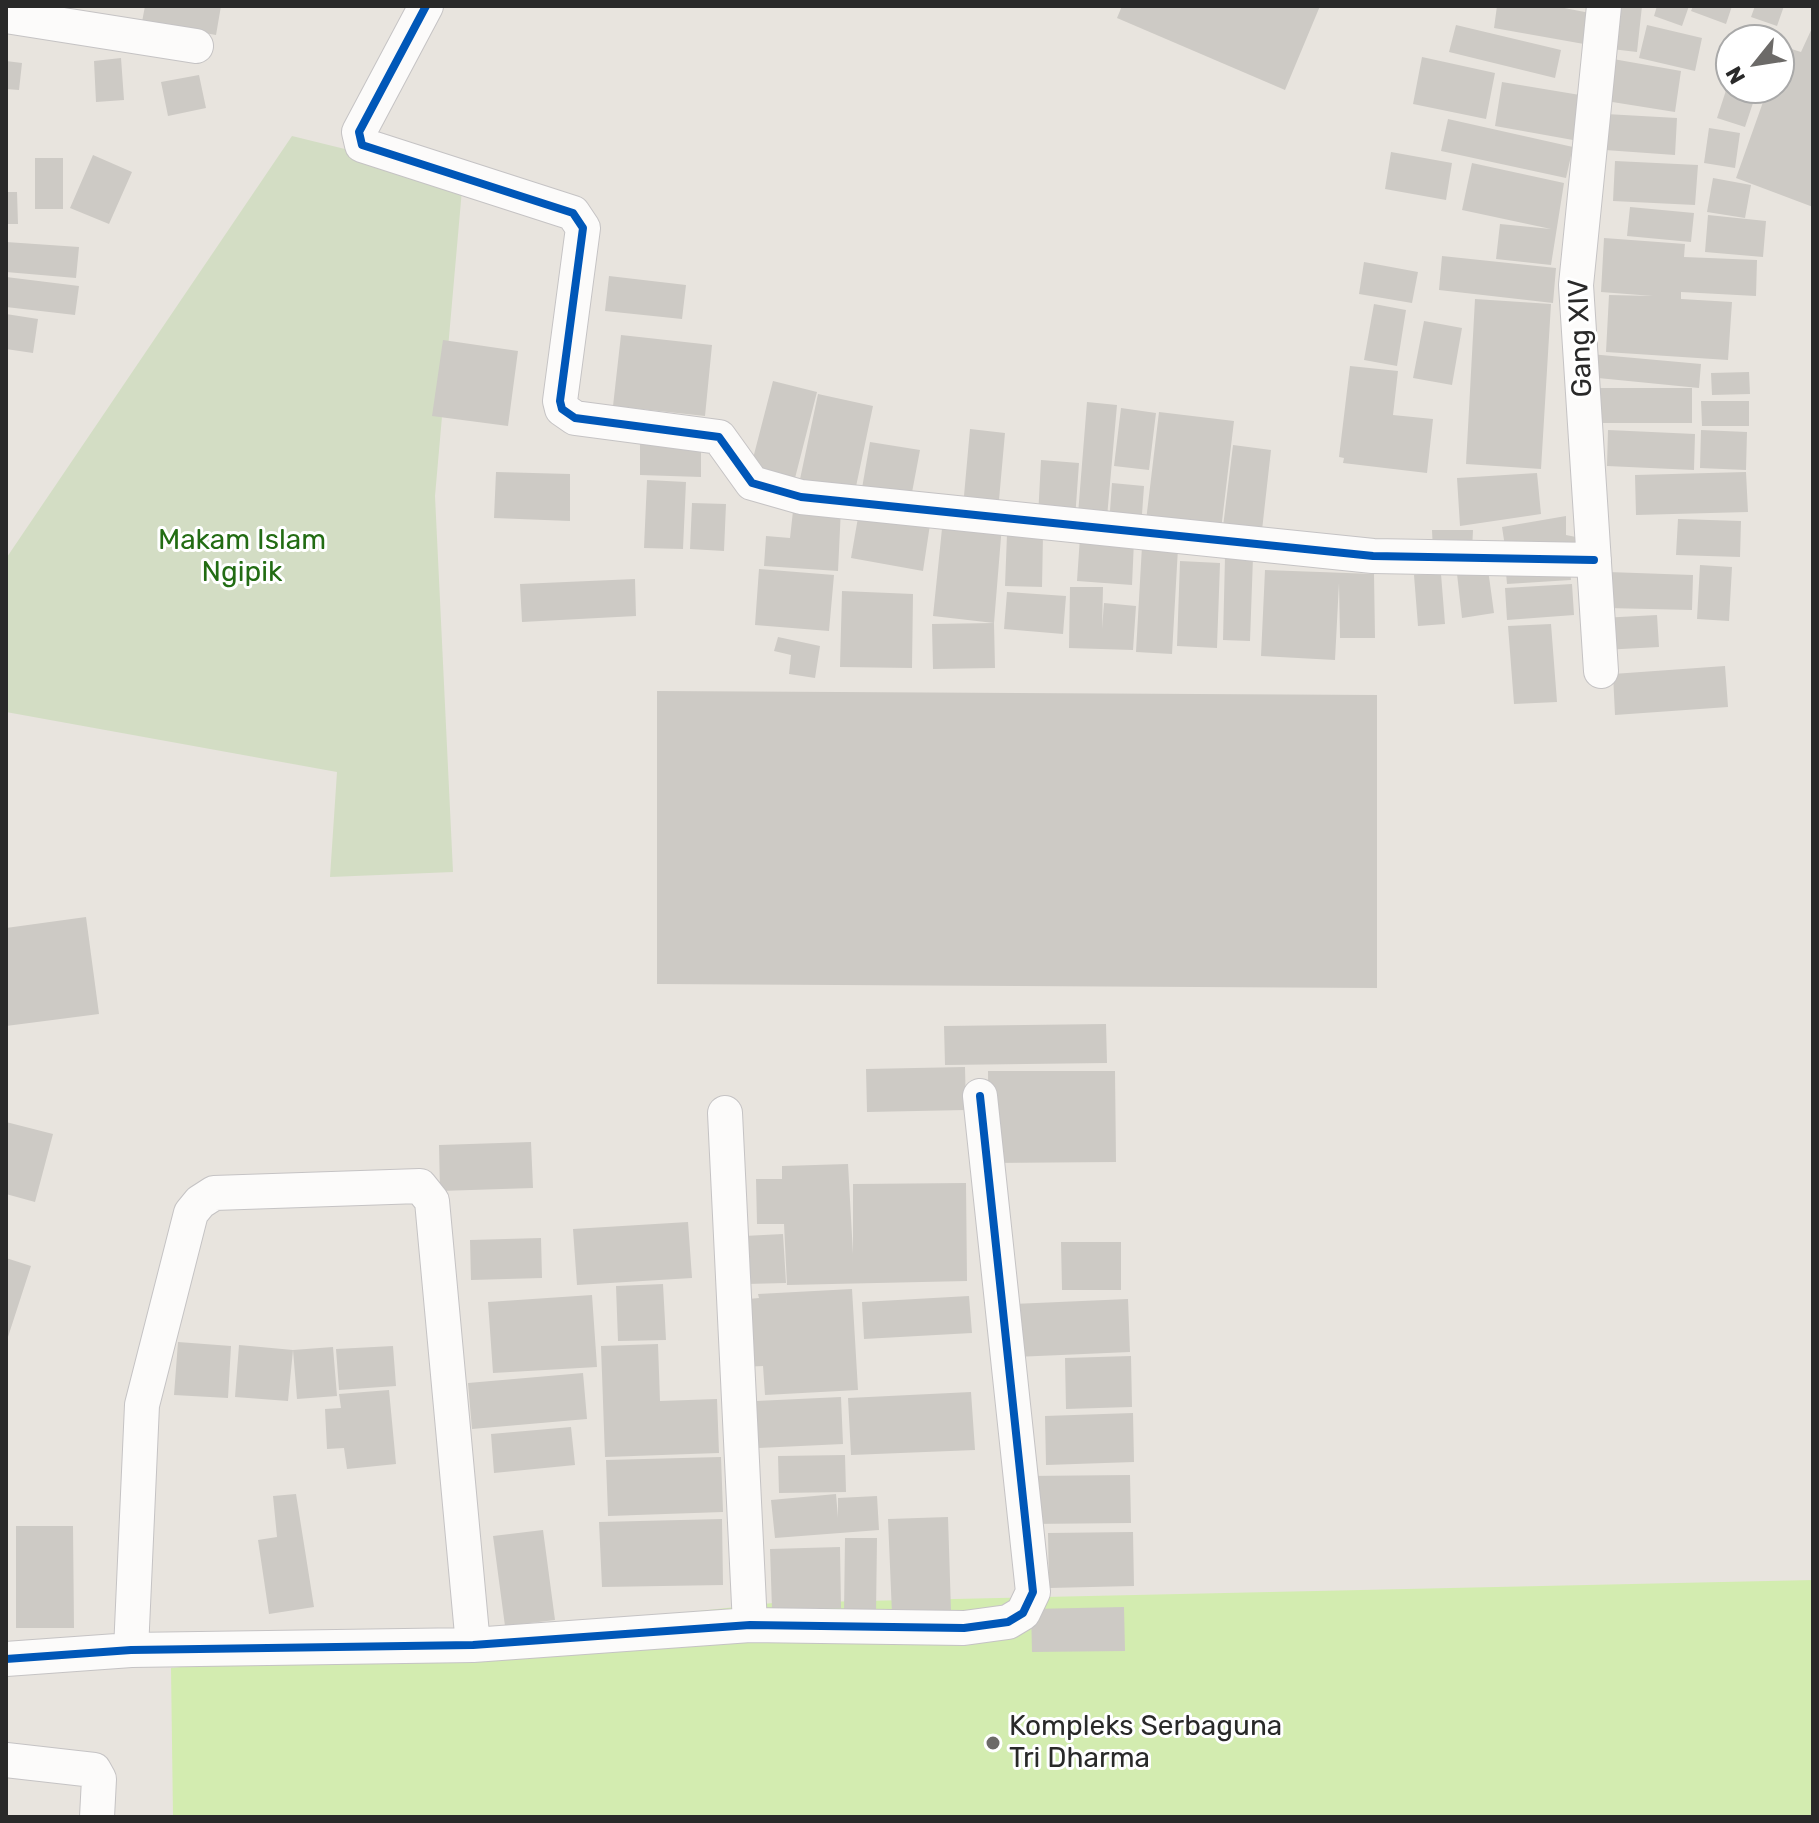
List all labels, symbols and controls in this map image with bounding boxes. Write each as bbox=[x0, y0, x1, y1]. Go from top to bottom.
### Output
north arrow bbox=[1715, 24, 1795, 104]
text: N bbox=[1720, 62, 1751, 89]
street label: Gang XIV bbox=[1562, 278, 1600, 398]
park label: Makam Islam Ngipik bbox=[158, 524, 326, 590]
place label: Kompleks Serbaguna Tri Dharma bbox=[1009, 1710, 1282, 1776]
marker: Kompleks Serbaguna Tri Dharma bbox=[984, 1734, 1002, 1752]

